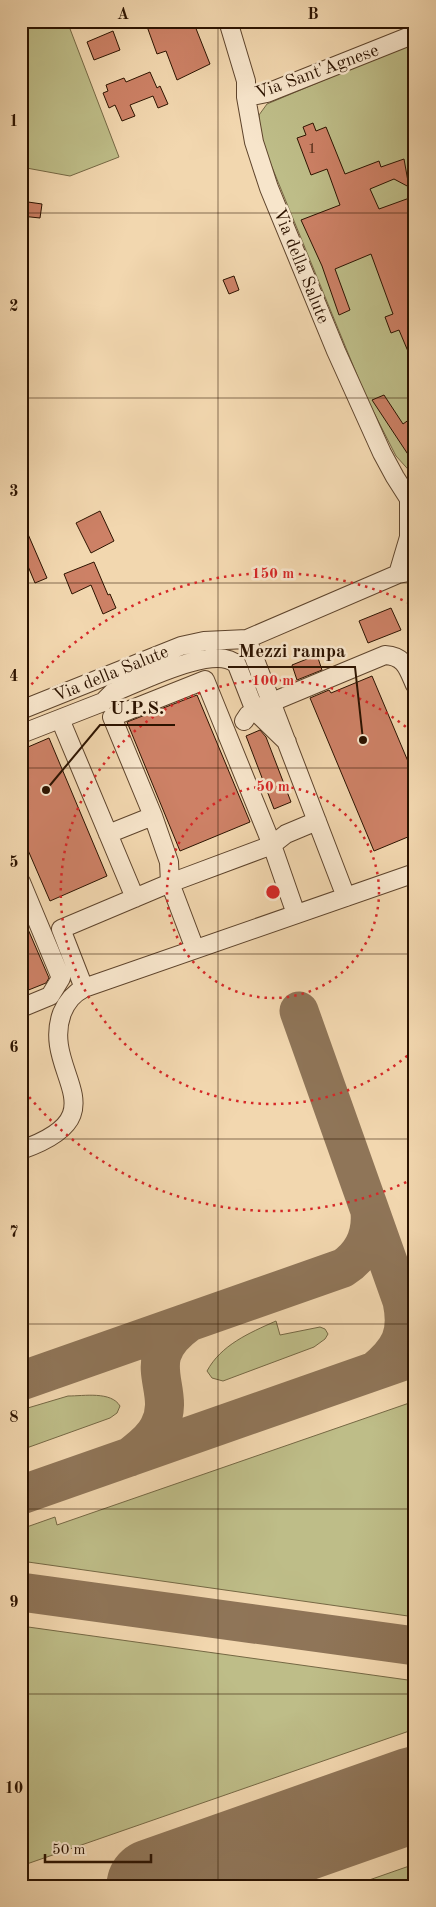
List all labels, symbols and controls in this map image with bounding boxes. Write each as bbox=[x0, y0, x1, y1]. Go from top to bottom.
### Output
text: A bbox=[117, 7, 129, 23]
text: B bbox=[307, 7, 319, 23]
street label: Via Sant'Agnese bbox=[253, 41, 381, 103]
text: 1 bbox=[9, 114, 19, 130]
house number: 1 bbox=[308, 142, 316, 157]
street label: Via della Salute bbox=[270, 206, 332, 326]
text: 2 bbox=[9, 299, 19, 315]
text: 3 bbox=[9, 484, 19, 500]
text: 150 m bbox=[252, 567, 294, 582]
callout: Mezzi rampa bbox=[228, 633, 355, 667]
street label: Via della Salute bbox=[51, 643, 171, 705]
text: Mezzi rampa bbox=[238, 643, 346, 662]
text: 4 bbox=[9, 669, 19, 685]
text: 100 m bbox=[252, 674, 294, 689]
callout: U.P.S. bbox=[100, 691, 175, 725]
text: U.P.S. bbox=[110, 700, 164, 719]
text: 50 m bbox=[256, 780, 290, 795]
text: 5 bbox=[9, 855, 19, 871]
centre of rings bbox=[264, 883, 282, 901]
text: 6 bbox=[9, 1040, 19, 1056]
text: 7 bbox=[9, 1225, 19, 1241]
text: 8 bbox=[9, 1410, 19, 1426]
text: 9 bbox=[9, 1595, 19, 1611]
text: 10 bbox=[5, 1781, 23, 1797]
scale bar bbox=[45, 1832, 151, 1864]
text: 50 m bbox=[52, 1843, 86, 1858]

